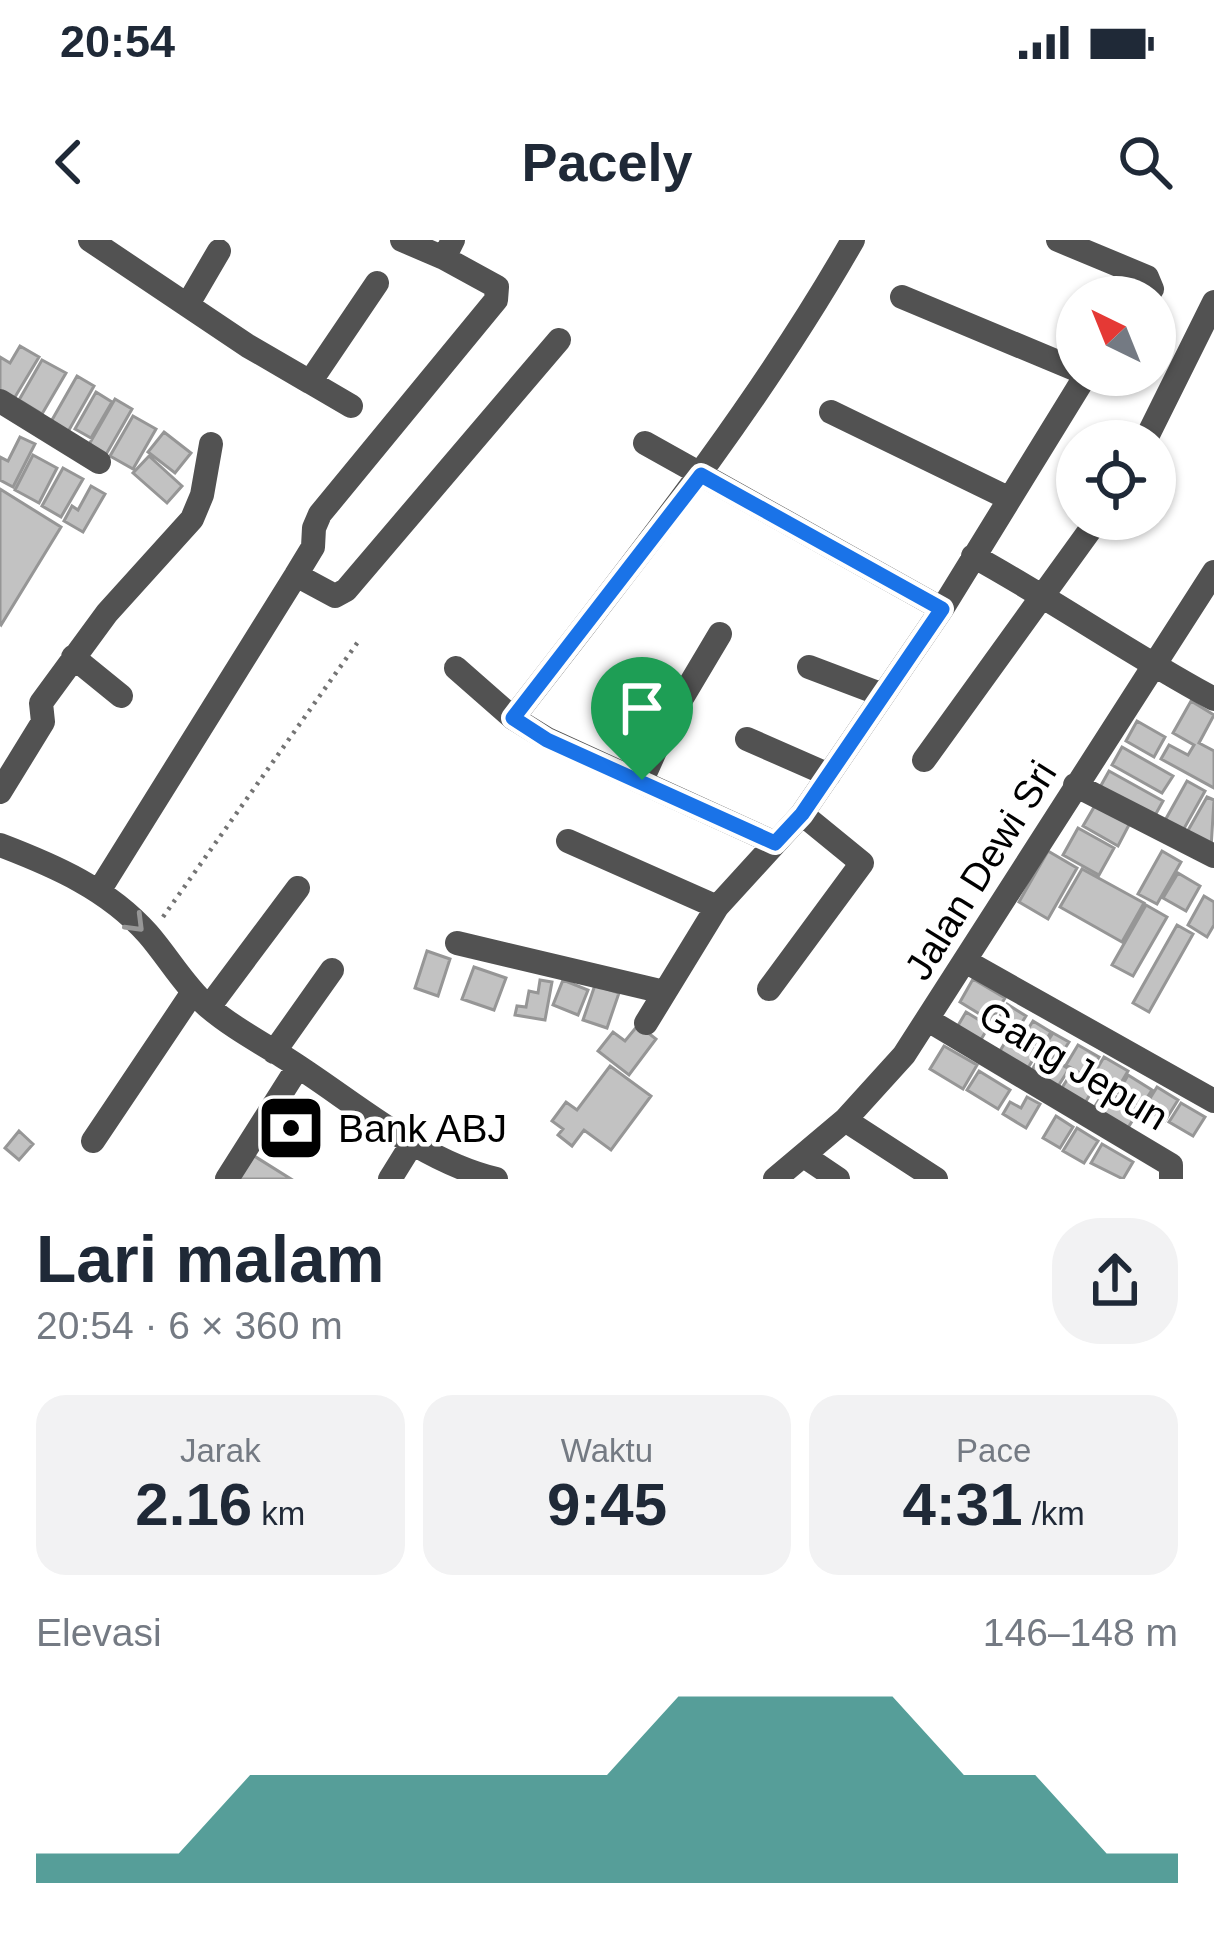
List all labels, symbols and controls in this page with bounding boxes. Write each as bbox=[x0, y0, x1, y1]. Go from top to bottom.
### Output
text: 20:54 bbox=[60, 16, 175, 67]
icon: back bbox=[36, 129, 102, 195]
icon: search bbox=[1112, 129, 1178, 195]
text: Pacely bbox=[521, 132, 693, 192]
north arrow bbox=[1056, 276, 1176, 396]
map controls bbox=[1056, 276, 1176, 540]
button: locate bbox=[1056, 420, 1176, 540]
pin bbox=[591, 657, 693, 780]
icon: arrive bbox=[609, 675, 675, 741]
street label: Jalan Dewi Sri bbox=[896, 753, 1065, 987]
one-way arrow bbox=[122, 910, 144, 932]
street label: Gang Jepun bbox=[972, 992, 1176, 1139]
bank icon: Bank ABJ bbox=[256, 1093, 326, 1163]
place label: Bank ABJ bbox=[338, 1107, 507, 1150]
button: share bbox=[1052, 1218, 1178, 1344]
text: Lari malam bbox=[36, 1222, 385, 1296]
text: 20:54 · 6 × 360 m bbox=[36, 1304, 343, 1347]
text: Jarak bbox=[180, 1432, 261, 1469]
text: Waktu bbox=[561, 1432, 653, 1469]
text: Pace bbox=[956, 1432, 1031, 1469]
text: 2.16 bbox=[135, 1471, 252, 1538]
text: 9:45 bbox=[547, 1471, 667, 1538]
text: 4:31 bbox=[902, 1471, 1023, 1538]
text: km bbox=[252, 1495, 305, 1532]
text: /km bbox=[1023, 1495, 1085, 1532]
text: Elevasi bbox=[36, 1611, 162, 1654]
text: 146–148 m bbox=[983, 1611, 1178, 1654]

